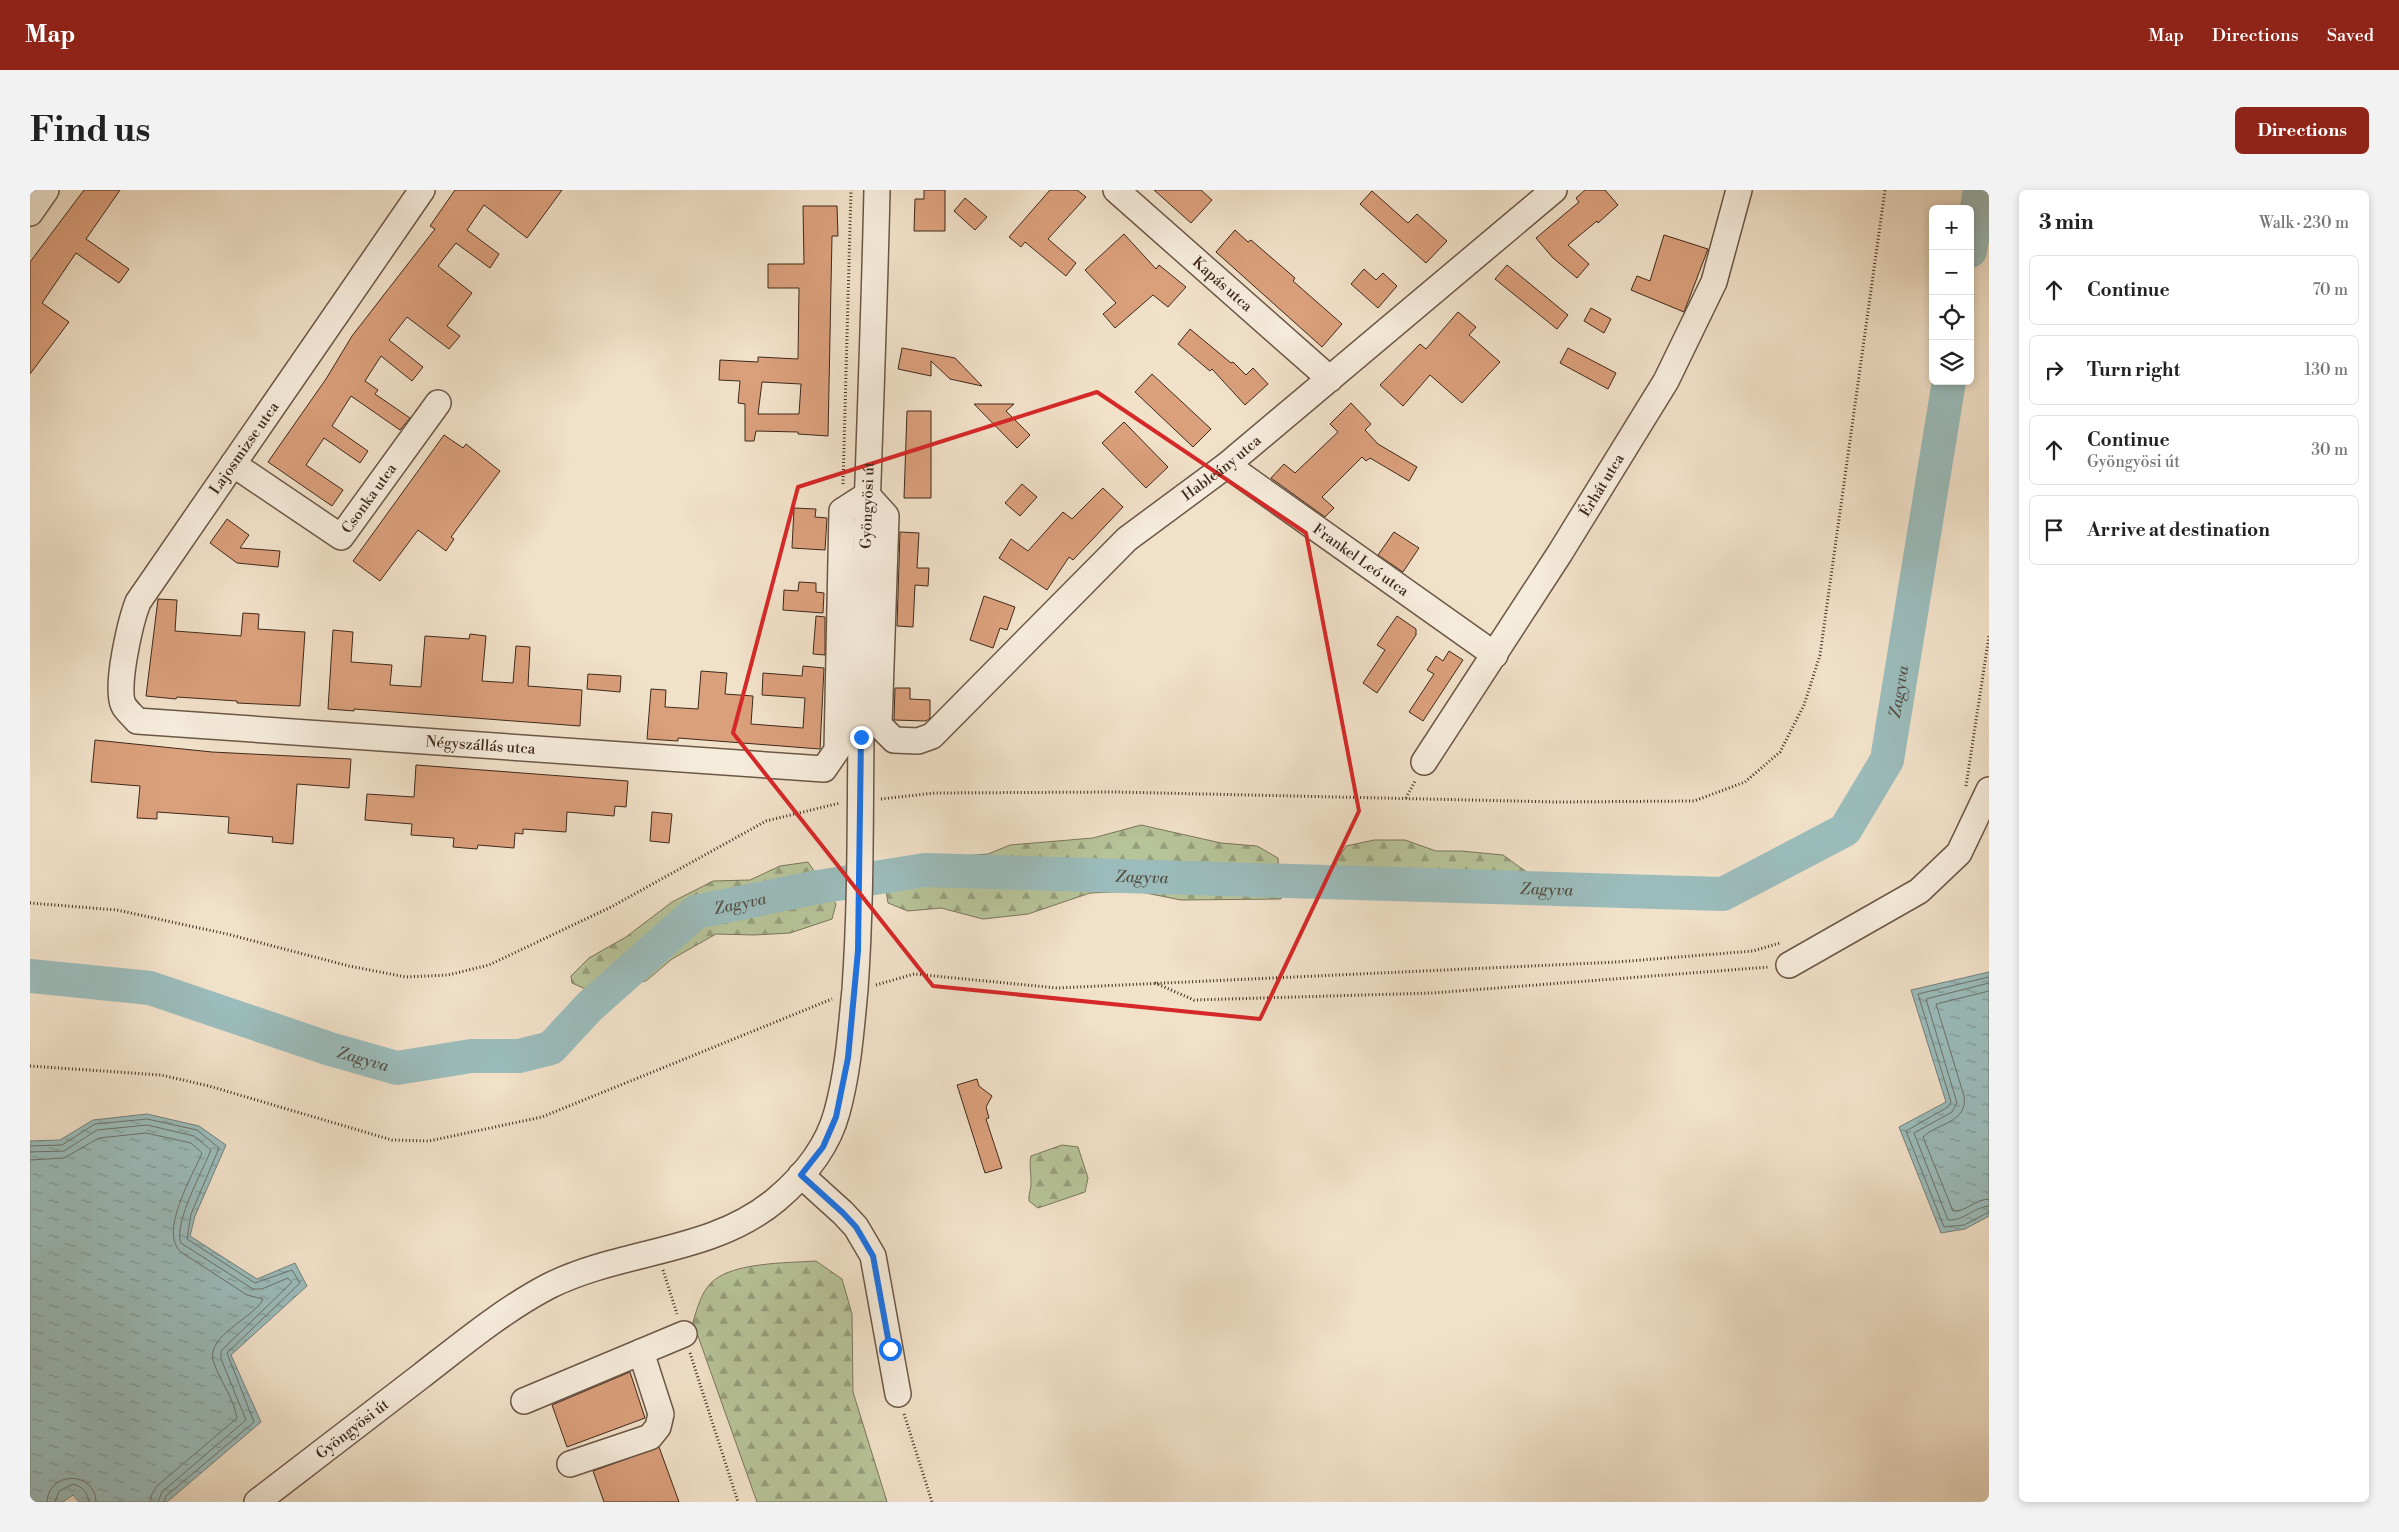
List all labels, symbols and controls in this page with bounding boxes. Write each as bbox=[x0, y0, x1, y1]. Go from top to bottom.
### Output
text: Map bbox=[25, 20, 75, 50]
text: Map bbox=[2148, 24, 2184, 47]
text: Directions bbox=[2212, 24, 2299, 47]
text: Saved bbox=[2327, 24, 2374, 47]
button: Directions bbox=[2235, 107, 2369, 154]
text: Find us bbox=[30, 109, 150, 152]
map controls bbox=[1929, 205, 1974, 385]
button: + bbox=[1929, 205, 1974, 250]
text: 3 min bbox=[2039, 210, 2094, 236]
text: Walk · 230 m bbox=[2259, 213, 2349, 233]
button: − bbox=[1929, 250, 1974, 295]
street label: Kapás utca bbox=[1188, 253, 1256, 316]
icon: ahead bbox=[2040, 276, 2068, 304]
text: Continue bbox=[2087, 278, 2170, 302]
text: 70 m bbox=[2312, 280, 2348, 300]
button: locate bbox=[1929, 295, 1974, 340]
button: layers bbox=[1929, 340, 1974, 385]
icon: right bbox=[2040, 356, 2068, 384]
text: Turn right bbox=[2087, 358, 2180, 382]
text: 130 m bbox=[2304, 360, 2348, 380]
street label: Lajosmizse utca bbox=[205, 398, 284, 498]
text: Continue bbox=[2087, 428, 2170, 452]
street label: Hableány utca bbox=[1178, 431, 1266, 505]
icon: ahead bbox=[2040, 436, 2068, 464]
text: 30 m bbox=[2311, 440, 2348, 460]
street label: Érhát utca bbox=[1575, 450, 1629, 520]
text: Gyöngyösi út bbox=[2087, 452, 2180, 472]
street label: Csonka utca bbox=[338, 460, 401, 538]
street label: Gyöngyösi út bbox=[857, 461, 879, 549]
icon: arrive bbox=[2040, 516, 2068, 544]
text: Arrive at destination bbox=[2087, 518, 2270, 542]
street label: Frankel Leó utca bbox=[1309, 520, 1413, 601]
water label: Zagyva bbox=[1885, 664, 1913, 720]
route end bbox=[850, 726, 873, 749]
street label: Négyszállás utca bbox=[425, 732, 536, 759]
water label: Zagyva bbox=[1115, 867, 1169, 888]
water label: Zagyva bbox=[1520, 879, 1573, 900]
water label: Zagyva bbox=[712, 889, 768, 919]
water label: Zagyva bbox=[335, 1042, 391, 1076]
route start bbox=[879, 1338, 902, 1361]
street label: Gyöngyösi út bbox=[312, 1395, 393, 1463]

